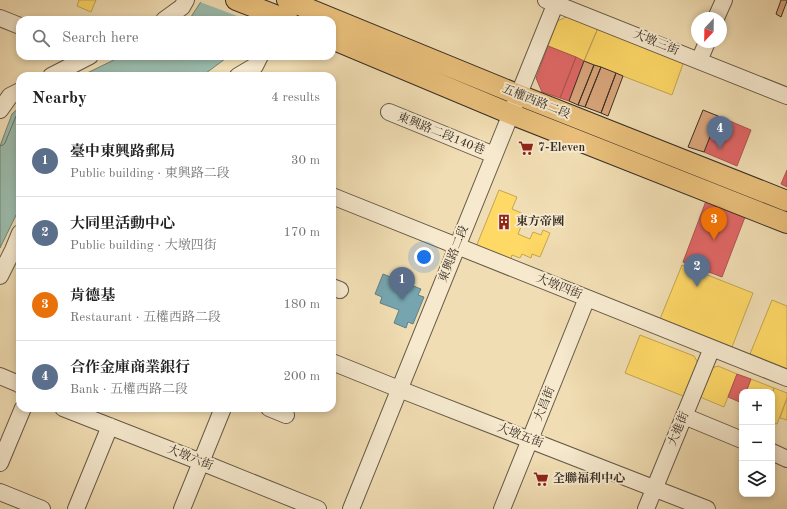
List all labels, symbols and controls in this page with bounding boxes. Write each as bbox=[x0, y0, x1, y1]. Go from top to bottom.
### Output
north arrow bbox=[691, 12, 727, 48]
search box bbox=[16, 16, 336, 60]
icon: search bbox=[30, 27, 52, 49]
street label: 大墩三街 bbox=[631, 27, 682, 58]
text: Search here bbox=[62, 31, 139, 46]
street label: 五權西路二段 bbox=[500, 81, 572, 121]
text: Nearby bbox=[32, 90, 87, 107]
text: 4 results bbox=[271, 91, 320, 104]
street label: 東興路二段140巷 bbox=[396, 109, 487, 157]
pin: 4 bbox=[707, 116, 733, 149]
supermarket icon: 7-Eleven bbox=[517, 139, 535, 157]
place label: 7-Eleven bbox=[538, 142, 585, 154]
text: 臺中東興路郵局 bbox=[70, 145, 175, 160]
text: 1 bbox=[41, 154, 49, 167]
text: 30 m bbox=[291, 154, 320, 167]
text: Public building · 東興路二段 bbox=[70, 167, 230, 180]
pin: 3 bbox=[701, 207, 727, 240]
building icon: 東方帝國 bbox=[495, 213, 513, 231]
place label: 東方帝國 bbox=[516, 214, 564, 228]
text: 大同里活動中心 bbox=[70, 217, 175, 232]
street label: 東興路二段 bbox=[435, 223, 471, 284]
text: 2 bbox=[41, 226, 49, 239]
text: 170 m bbox=[283, 226, 320, 239]
text: Public building · 大墩四街 bbox=[70, 239, 217, 252]
your location bbox=[414, 247, 434, 267]
pin: 2 bbox=[684, 254, 710, 287]
pin: 1 bbox=[389, 267, 415, 300]
street label: 大墩四街 bbox=[534, 271, 585, 302]
text: 肯德基 bbox=[70, 289, 115, 304]
text: 3 bbox=[41, 298, 49, 311]
text: 180 m bbox=[283, 298, 320, 311]
text: Restaurant · 五權西路二段 bbox=[70, 311, 221, 324]
text: 合作金庫商業銀行 bbox=[70, 361, 190, 376]
text: 4 bbox=[41, 370, 49, 383]
text: 200 m bbox=[283, 370, 320, 383]
text: Bank · 五權西路二段 bbox=[70, 383, 188, 396]
street label: 大昌街 bbox=[531, 383, 558, 423]
map controls bbox=[739, 389, 775, 497]
button: + bbox=[739, 389, 775, 425]
street label: 大進街 bbox=[665, 408, 692, 448]
street label: 大墩五街 bbox=[495, 420, 546, 451]
button: − bbox=[739, 425, 775, 461]
street label: 大墩六街 bbox=[165, 442, 216, 473]
button: layers bbox=[739, 461, 775, 497]
supermarket icon: 全聯福利中心 bbox=[532, 470, 550, 488]
place label: 全聯福利中心 bbox=[553, 471, 625, 485]

